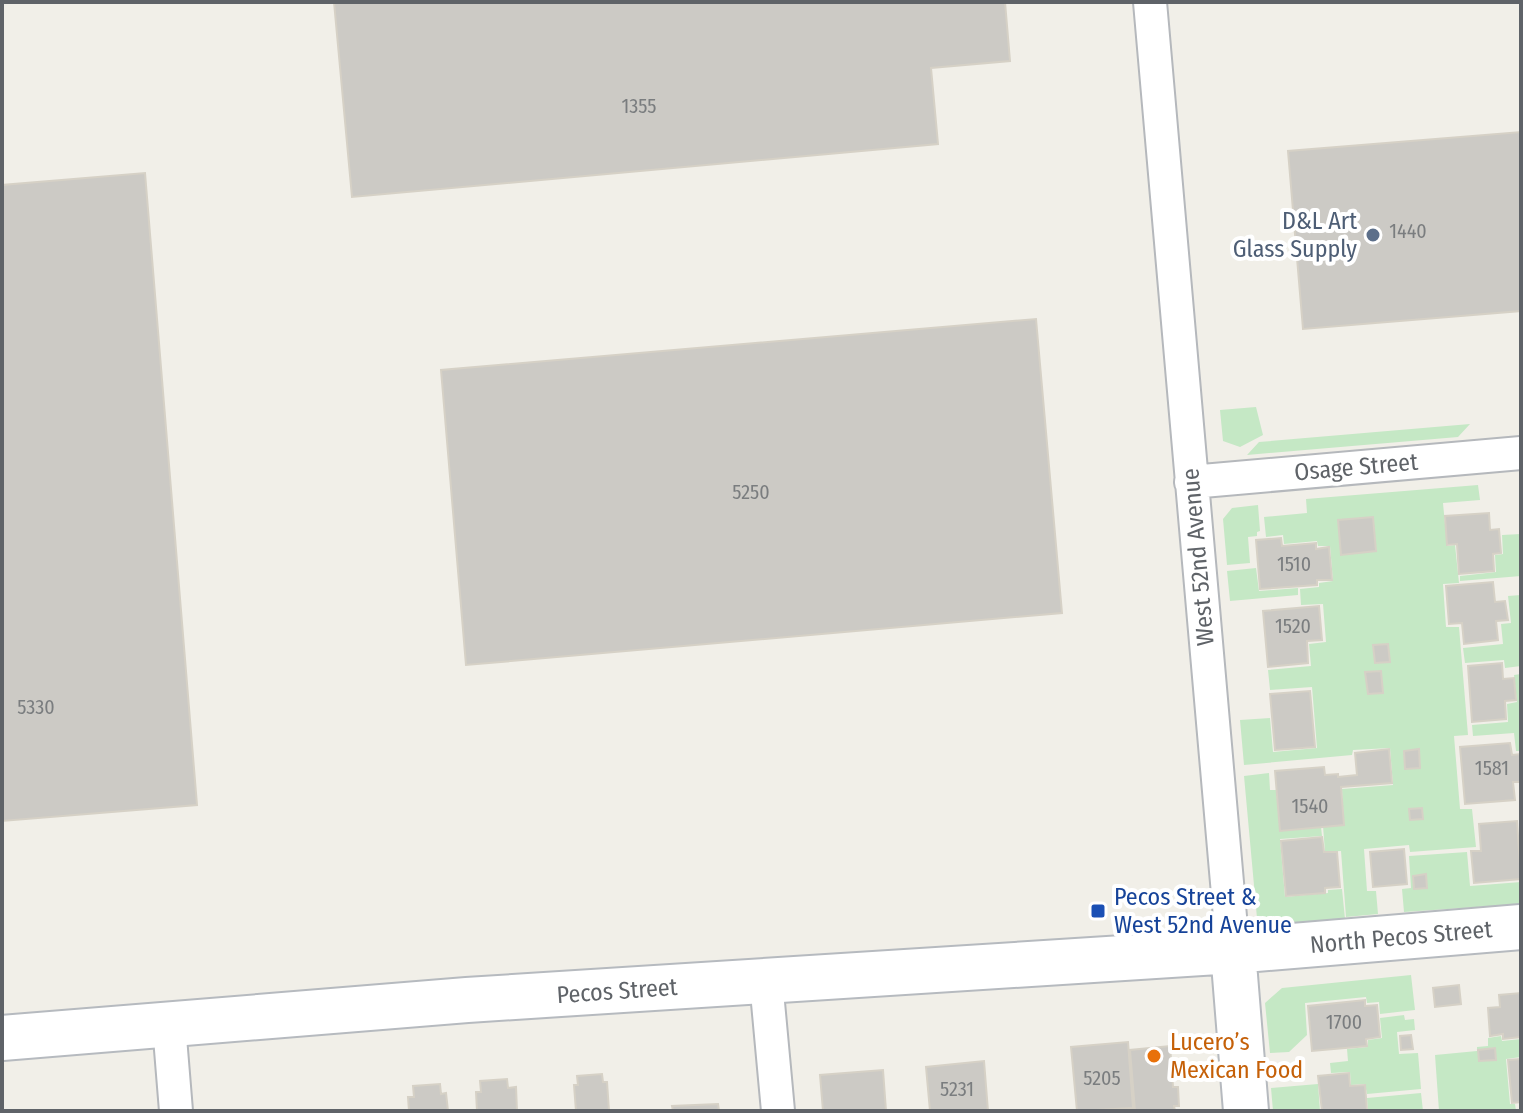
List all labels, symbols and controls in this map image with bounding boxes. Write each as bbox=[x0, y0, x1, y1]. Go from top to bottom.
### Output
house number: 1355 bbox=[621, 94, 657, 118]
place label: D&L Art Glass Supply bbox=[1233, 207, 1357, 263]
house number: 1440 bbox=[1389, 219, 1427, 243]
marker: D&L Art Glass Supply bbox=[1364, 226, 1382, 244]
street label: Osage Street bbox=[1293, 448, 1419, 486]
street label: West 52nd Avenue bbox=[1176, 467, 1220, 647]
house number: 5250 bbox=[732, 480, 770, 504]
house number: 1510 bbox=[1277, 552, 1311, 576]
house number: 1520 bbox=[1275, 614, 1311, 638]
house number: 5330 bbox=[17, 695, 55, 719]
house number: 1581 bbox=[1475, 756, 1509, 780]
house number: 1540 bbox=[1291, 794, 1329, 818]
place label: Pecos Street & West 52nd Avenue bbox=[1114, 883, 1292, 939]
marker: Pecos Street & West 52nd Avenue bbox=[1089, 902, 1107, 920]
street label: North Pecos Street bbox=[1309, 915, 1493, 959]
street label: Pecos Street bbox=[556, 973, 678, 1009]
house number: 1700 bbox=[1326, 1010, 1362, 1034]
place label: Lucero’s Mexican Food bbox=[1170, 1028, 1303, 1084]
marker: Lucero’s Mexican Food bbox=[1145, 1047, 1163, 1065]
house number: 5205 bbox=[1083, 1066, 1121, 1090]
house number: 5231 bbox=[940, 1077, 974, 1101]

